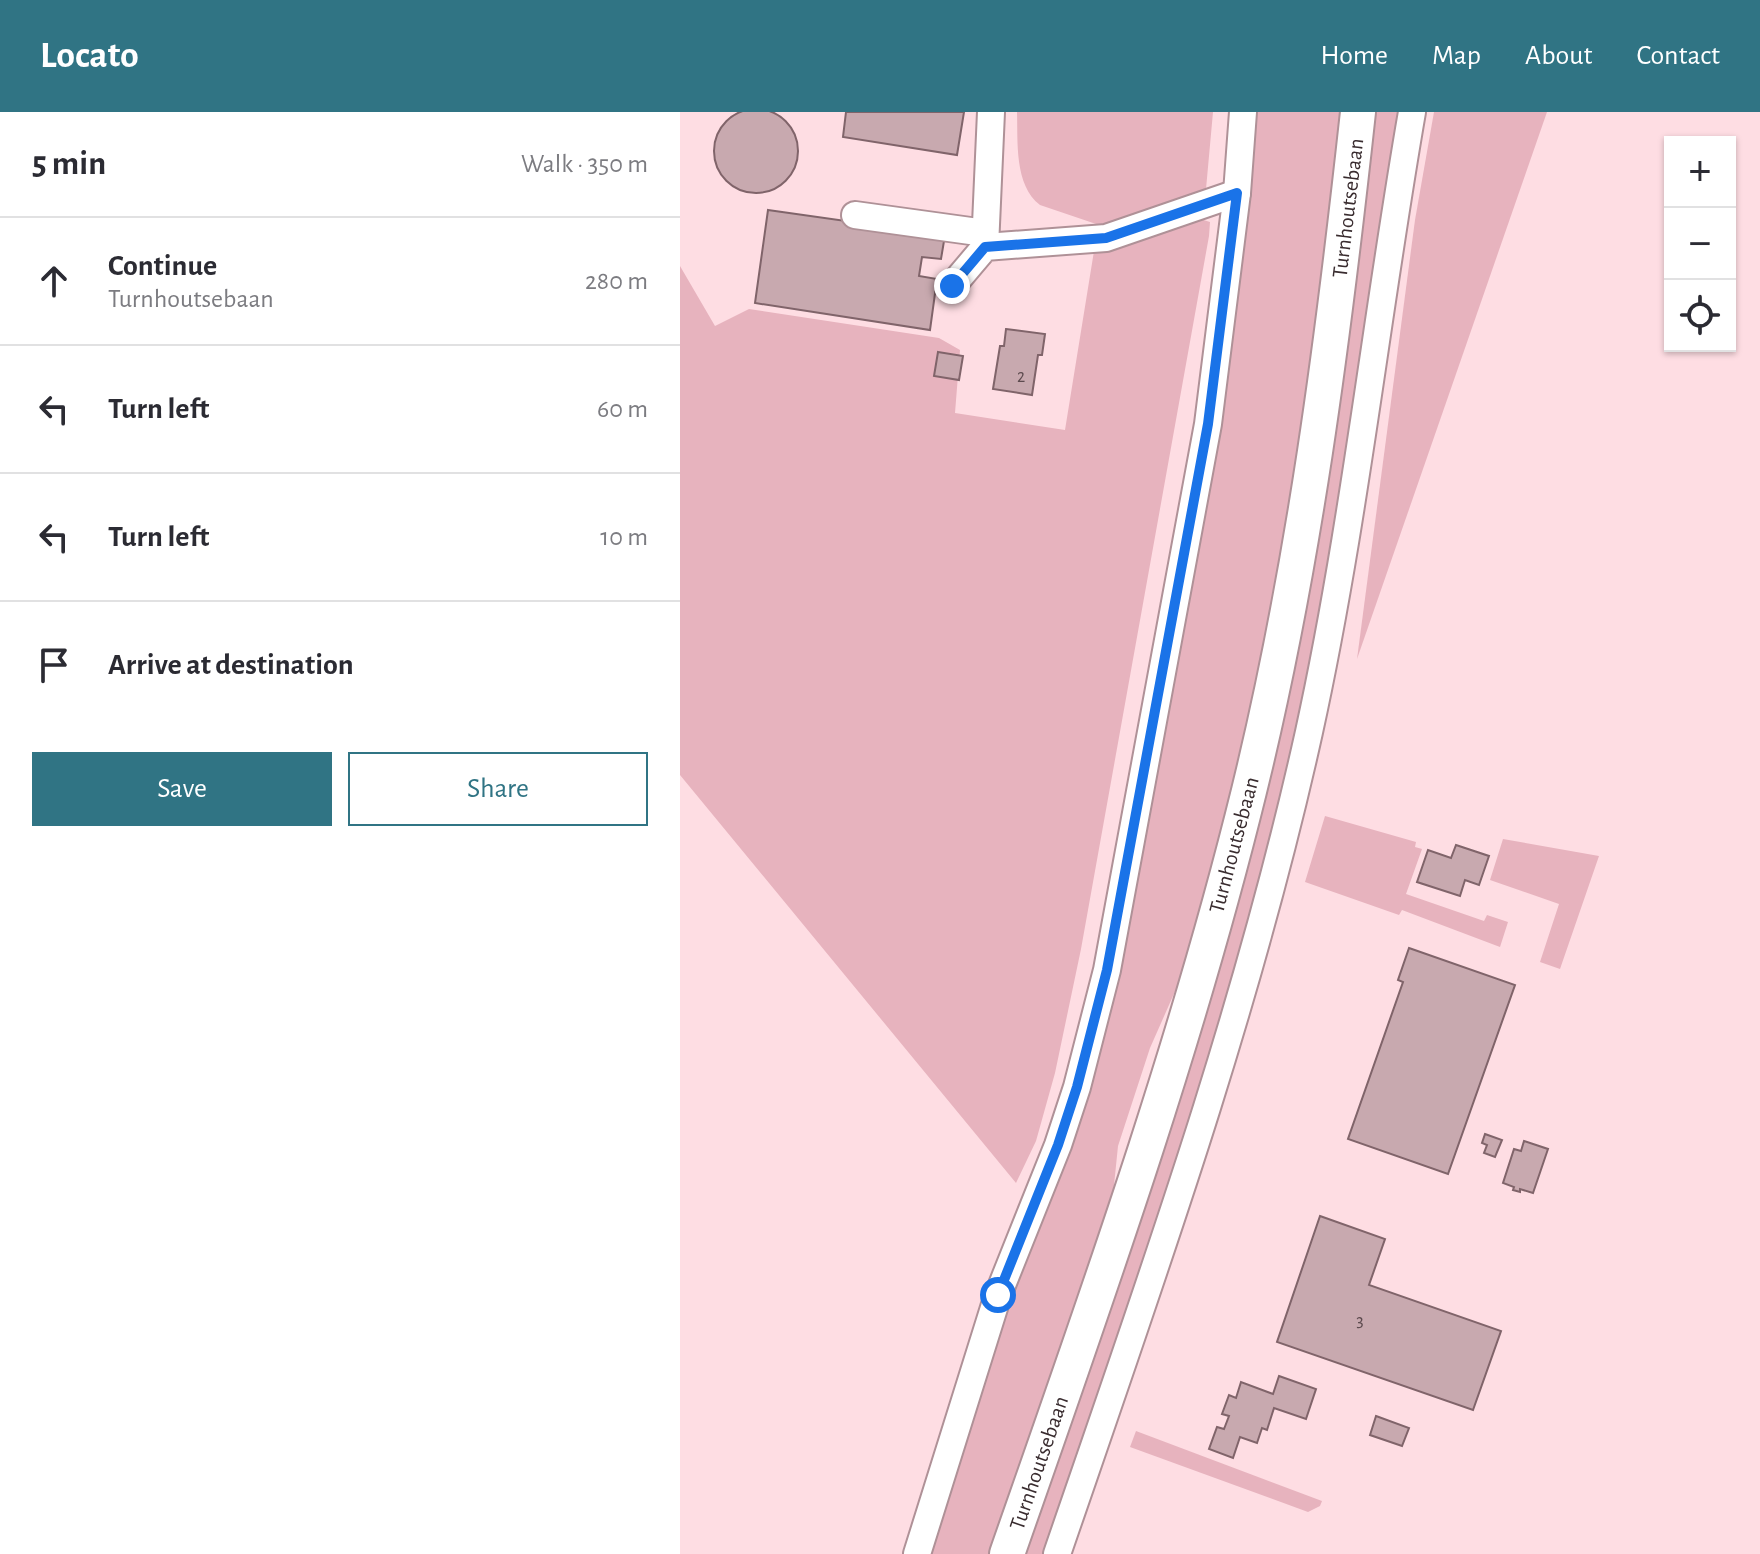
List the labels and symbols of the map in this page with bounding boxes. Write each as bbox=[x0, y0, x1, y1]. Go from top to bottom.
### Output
street label: Turnhoutsebaan bbox=[1329, 137, 1367, 279]
route end bbox=[934, 268, 970, 304]
house number: 2 bbox=[1017, 368, 1025, 386]
street label: Turnhoutsebaan bbox=[1205, 774, 1263, 916]
route start bbox=[980, 1277, 1016, 1313]
house number: 3 bbox=[1356, 1312, 1364, 1330]
street label: Turnhoutsebaan bbox=[1006, 1393, 1072, 1533]

